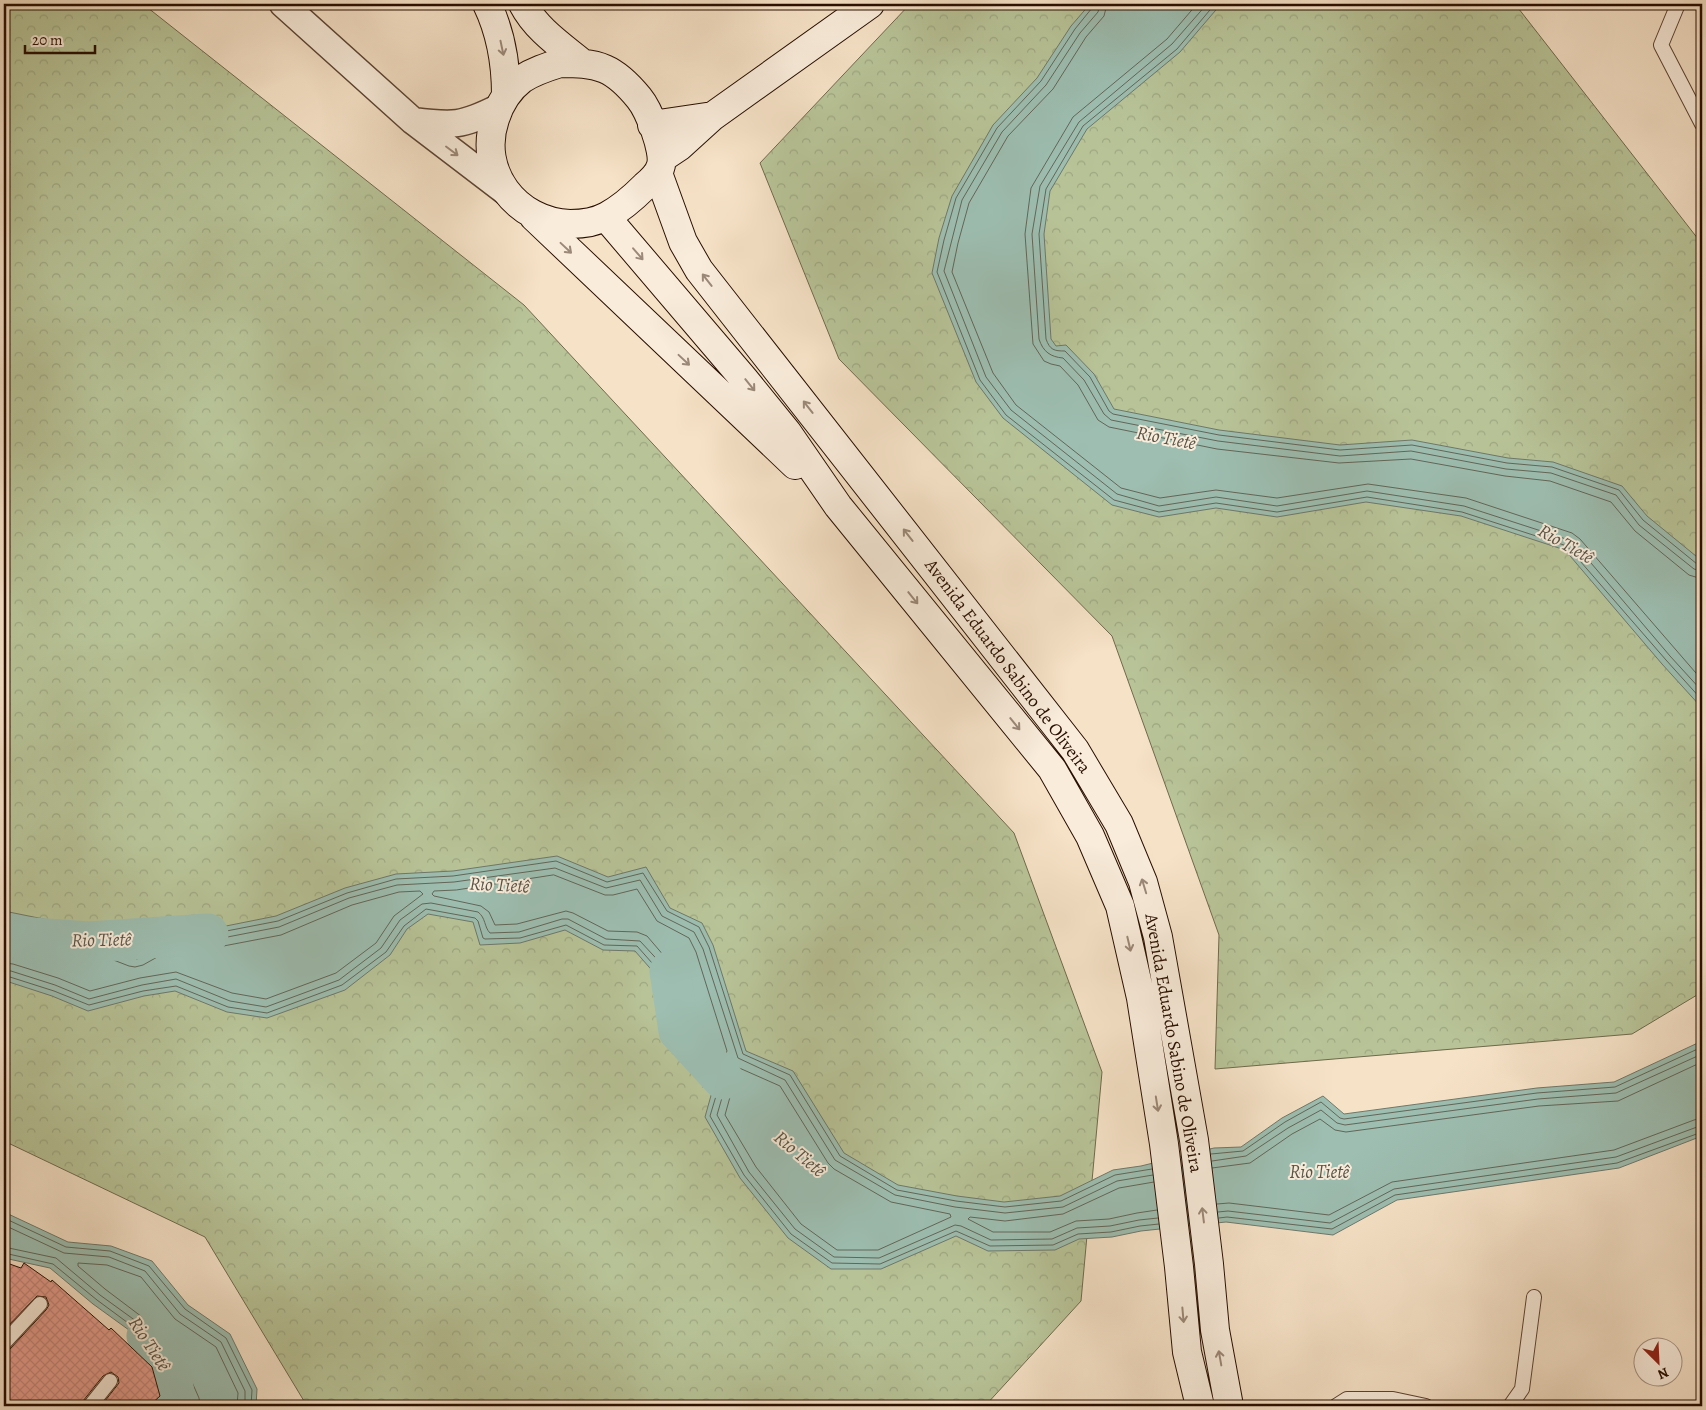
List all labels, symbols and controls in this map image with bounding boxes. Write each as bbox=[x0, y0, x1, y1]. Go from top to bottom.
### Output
scale bar bbox=[25, 22, 95, 54]
text: 20 m bbox=[32, 30, 63, 50]
one-way arrow bbox=[498, 40, 507, 56]
one-way arrow bbox=[445, 145, 458, 156]
one-way arrow bbox=[560, 242, 573, 254]
one-way arrow bbox=[632, 247, 644, 260]
one-way arrow bbox=[702, 274, 713, 287]
one-way arrow bbox=[678, 354, 691, 366]
one-way arrow bbox=[744, 378, 755, 391]
one-way arrow bbox=[802, 401, 813, 414]
water label: Rio Tietê bbox=[1134, 420, 1199, 457]
water label: Rio Tietê bbox=[1533, 518, 1599, 571]
one-way arrow bbox=[903, 529, 914, 542]
street label: Avenida Eduardo Sabino de Oliveira bbox=[919, 553, 1097, 779]
one-way arrow bbox=[908, 591, 919, 604]
one-way arrow bbox=[1010, 718, 1021, 731]
water label: Rio Tietê bbox=[469, 870, 531, 900]
one-way arrow bbox=[1138, 878, 1148, 894]
street label: Avenida Eduardo Sabino de Oliveira bbox=[1139, 911, 1209, 1175]
water label: Rio Tietê bbox=[71, 926, 133, 954]
one-way arrow bbox=[1125, 936, 1134, 952]
one-way arrow bbox=[1153, 1096, 1163, 1112]
water label: Rio Tietê bbox=[768, 1125, 832, 1184]
water label: Rio Tietê bbox=[1289, 1159, 1351, 1185]
one-way arrow bbox=[1198, 1208, 1208, 1224]
one-way arrow bbox=[1178, 1307, 1188, 1323]
water label: Rio Tietê bbox=[122, 1312, 177, 1377]
north arrow bbox=[1634, 1338, 1684, 1388]
one-way arrow bbox=[1215, 1351, 1225, 1367]
text: N bbox=[1655, 1363, 1672, 1384]

